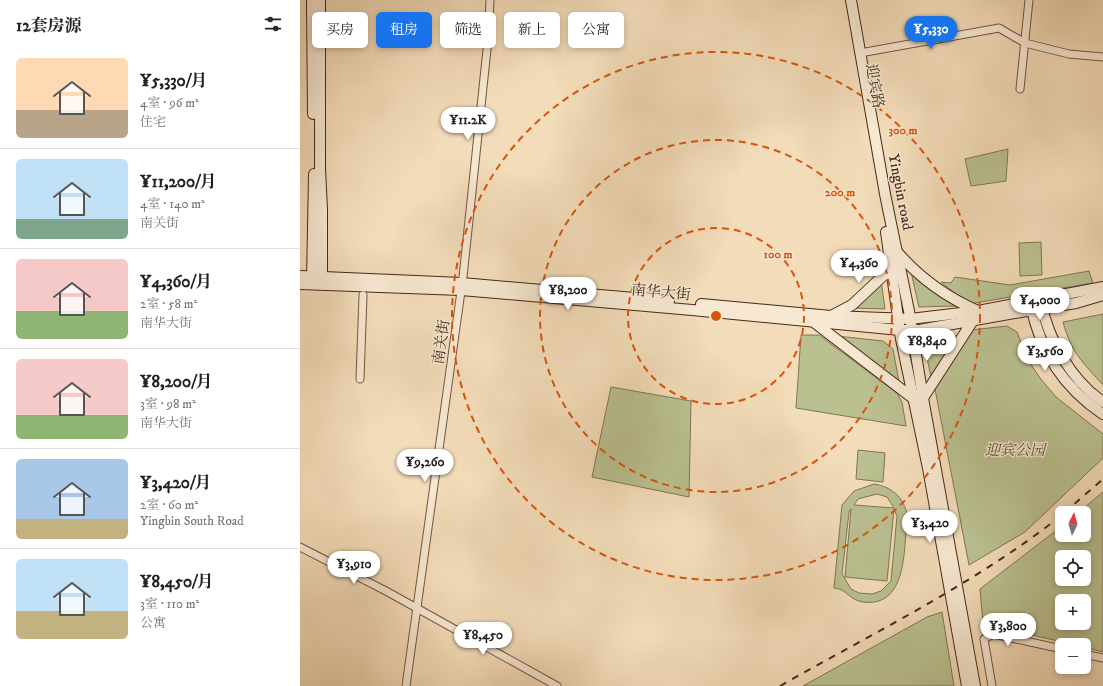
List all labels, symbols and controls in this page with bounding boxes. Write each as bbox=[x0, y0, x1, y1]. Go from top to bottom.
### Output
chip: 买房 bbox=[312, 12, 368, 48]
chip: 租房 bbox=[376, 12, 432, 48]
chip: 筛选 bbox=[440, 12, 496, 48]
chip: 新上 bbox=[504, 12, 560, 48]
chip: 公寓 bbox=[568, 12, 624, 48]
icon: filters bbox=[262, 13, 284, 35]
text: 12套房源 bbox=[16, 15, 82, 37]
pin: ¥5,330 bbox=[898, 16, 964, 50]
text: ¥5,330 bbox=[914, 21, 949, 37]
street label: 迎宾路 bbox=[861, 62, 888, 110]
text: ¥5,330/月 bbox=[140, 70, 207, 92]
icon: home bbox=[48, 74, 96, 122]
text: 4室 · 96 m² bbox=[140, 95, 199, 111]
pin: ¥11.2K bbox=[435, 107, 501, 141]
text: ¥11.2K bbox=[450, 112, 486, 128]
text: 住宅 bbox=[140, 114, 166, 130]
text: 300 m bbox=[889, 123, 917, 138]
street label: Yingbin road bbox=[884, 152, 917, 232]
text: ¥11,200/月 bbox=[140, 171, 217, 193]
icon: home bbox=[48, 175, 96, 223]
text: 200 m bbox=[825, 185, 855, 200]
text: 4室 · 140 m² bbox=[140, 196, 205, 212]
text: 南关街 bbox=[140, 215, 179, 231]
text: 100 m bbox=[764, 247, 792, 262]
pin: ¥4,360 bbox=[826, 250, 892, 284]
text: ¥4,360 bbox=[840, 255, 878, 271]
text: ¥4,360/月 bbox=[140, 271, 212, 293]
icon: home bbox=[48, 275, 96, 323]
pin: ¥8,200 bbox=[535, 277, 601, 311]
street label: 南华大街 bbox=[630, 280, 692, 305]
text: ¥8,200 bbox=[548, 282, 588, 298]
pin: ¥4,000 bbox=[1007, 287, 1073, 321]
text: ¥4,000 bbox=[1019, 292, 1061, 308]
text: 2室 · 58 m² bbox=[140, 296, 197, 312]
centre of rings bbox=[709, 309, 723, 323]
text: 南华大街 bbox=[140, 315, 192, 331]
street label: 南关街 bbox=[429, 318, 454, 366]
pin: ¥8,840 bbox=[894, 328, 960, 362]
text: ¥8,840 bbox=[907, 333, 947, 349]
pin: ¥3,560 bbox=[1012, 338, 1078, 372]
text: ¥3,560 bbox=[1026, 343, 1064, 359]
text: ¥8,200/月 bbox=[140, 371, 213, 393]
icon: home bbox=[48, 375, 96, 423]
text: 3室 · 98 m² bbox=[140, 396, 196, 412]
text: 南华大街 bbox=[140, 415, 192, 431]
park label: 迎宾公园 bbox=[985, 441, 1047, 460]
pin: ¥9,260 bbox=[392, 449, 458, 483]
text: ¥9,260 bbox=[406, 454, 444, 470]
text: ¥3,420/月 bbox=[140, 472, 212, 494]
icon: home bbox=[48, 475, 96, 523]
text: 2室 · 60 m² bbox=[140, 497, 198, 513]
north arrow bbox=[1055, 506, 1091, 542]
map controls bbox=[1055, 506, 1091, 674]
pin: ¥3,420 bbox=[897, 510, 963, 544]
text: Yingbin South Road bbox=[140, 513, 244, 529]
text: ¥3,420 bbox=[911, 515, 949, 531]
button: locate bbox=[1055, 550, 1091, 586]
pin: ¥3,910 bbox=[321, 551, 387, 585]
text: ¥3,910 bbox=[336, 556, 372, 572]
text: ¥8,450/月 bbox=[140, 571, 214, 593]
icon: home bbox=[48, 575, 96, 623]
button: + bbox=[1055, 594, 1091, 630]
text: 3室 · 110 m² bbox=[140, 596, 199, 612]
pin: ¥3,800 bbox=[975, 613, 1041, 647]
text: 公寓 bbox=[140, 615, 166, 631]
text: ¥3,800 bbox=[989, 618, 1027, 634]
pin: ¥8,450 bbox=[450, 622, 516, 656]
text: ¥8,450 bbox=[463, 627, 503, 643]
button: − bbox=[1055, 638, 1091, 674]

